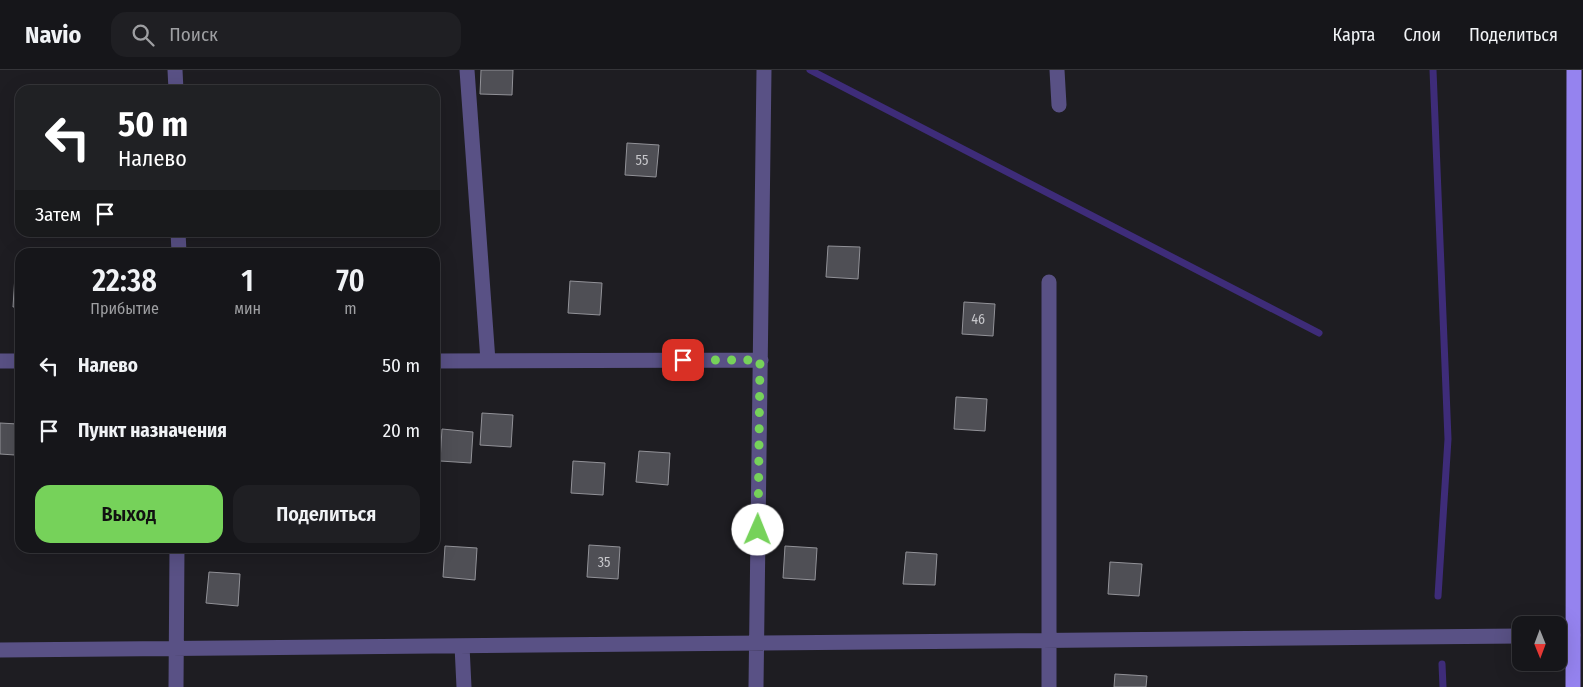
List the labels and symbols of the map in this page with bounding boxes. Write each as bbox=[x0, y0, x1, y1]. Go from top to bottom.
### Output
house number: 55 bbox=[636, 152, 648, 169]
house number: 46 bbox=[971, 311, 985, 328]
pin bbox=[662, 339, 704, 381]
position arrow bbox=[731, 503, 783, 555]
house number: 35 bbox=[598, 554, 610, 571]
north arrow bbox=[1512, 616, 1568, 671]

